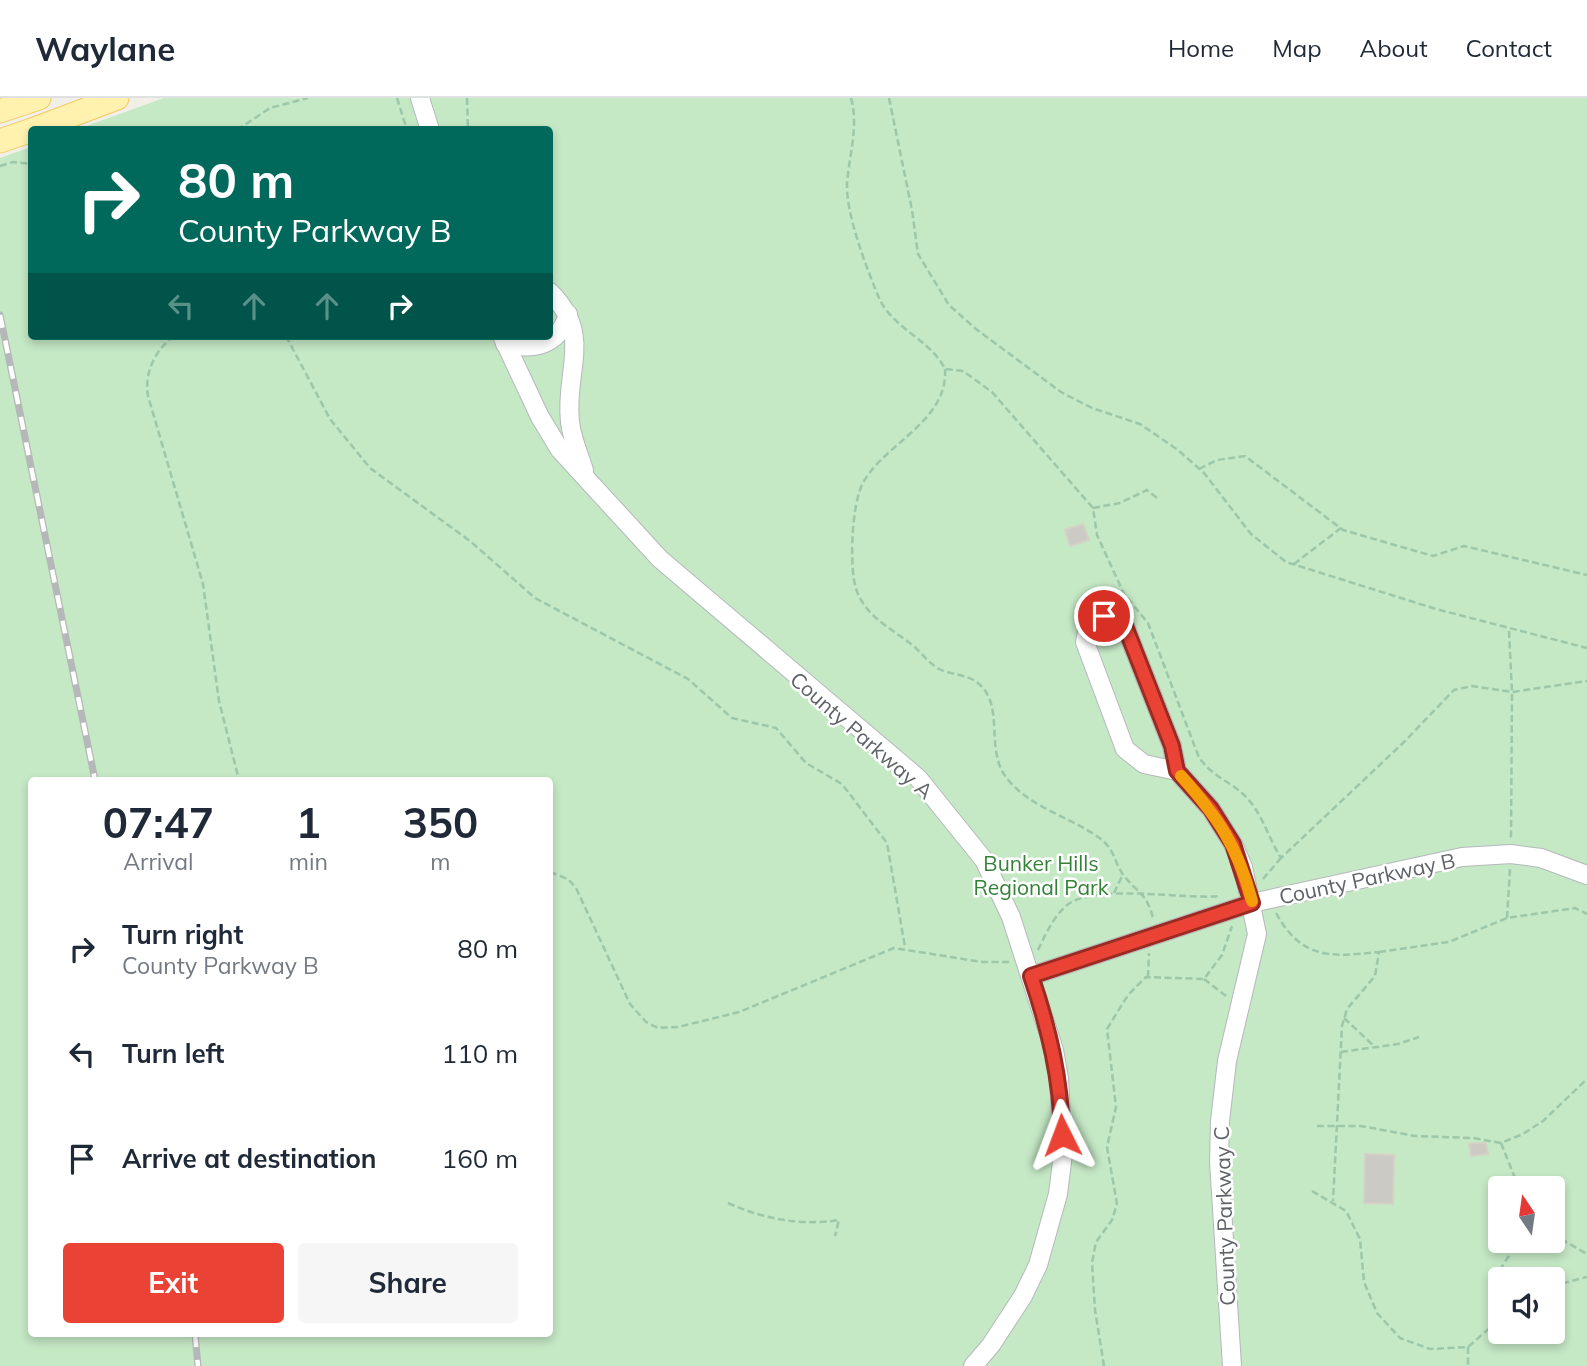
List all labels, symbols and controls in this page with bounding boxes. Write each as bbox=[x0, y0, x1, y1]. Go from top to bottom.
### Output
text: Waylane bbox=[35, 28, 175, 69]
text: Home bbox=[1168, 33, 1234, 63]
text: Map bbox=[1272, 33, 1322, 63]
text: About bbox=[1360, 33, 1428, 63]
text: Contact bbox=[1466, 33, 1552, 63]
text: 80 m bbox=[178, 149, 294, 210]
icon: right bbox=[63, 154, 154, 245]
text: County Parkway B bbox=[178, 210, 451, 250]
icon: left bbox=[162, 287, 200, 325]
icon: ahead bbox=[235, 287, 273, 325]
icon: ahead bbox=[308, 287, 346, 325]
icon: right bbox=[381, 287, 419, 325]
pin bbox=[1074, 586, 1134, 646]
icon: arrive bbox=[1085, 597, 1123, 635]
street label: County Parkway A bbox=[785, 666, 939, 804]
text: 07:47 bbox=[103, 796, 214, 849]
text: 1 bbox=[296, 796, 321, 849]
text: 350 bbox=[403, 796, 478, 849]
text: Arrival bbox=[123, 847, 194, 876]
text: min bbox=[289, 847, 328, 876]
text: m bbox=[430, 847, 451, 876]
street label: County Parkway B bbox=[1277, 847, 1457, 909]
park label: Bunker Hills Regional Park bbox=[974, 850, 1109, 900]
text: Turn right bbox=[122, 918, 243, 951]
icon: right bbox=[63, 930, 101, 968]
text: 80 m bbox=[457, 932, 518, 965]
text: County Parkway B bbox=[122, 951, 319, 980]
icon: left bbox=[63, 1035, 101, 1073]
text: Turn left bbox=[122, 1037, 224, 1070]
text: 110 m bbox=[442, 1037, 518, 1070]
position arrow bbox=[1025, 1098, 1099, 1172]
street label: County Parkway C bbox=[1208, 1126, 1240, 1306]
icon: arrive bbox=[63, 1140, 101, 1178]
text: Arrive at destination bbox=[122, 1142, 377, 1175]
text: 160 m bbox=[442, 1142, 518, 1175]
north arrow bbox=[1488, 1176, 1564, 1253]
map controls bbox=[1488, 1176, 1565, 1344]
button: Exit bbox=[63, 1243, 284, 1323]
button: Share bbox=[298, 1243, 518, 1323]
button: sound bbox=[1488, 1267, 1565, 1344]

